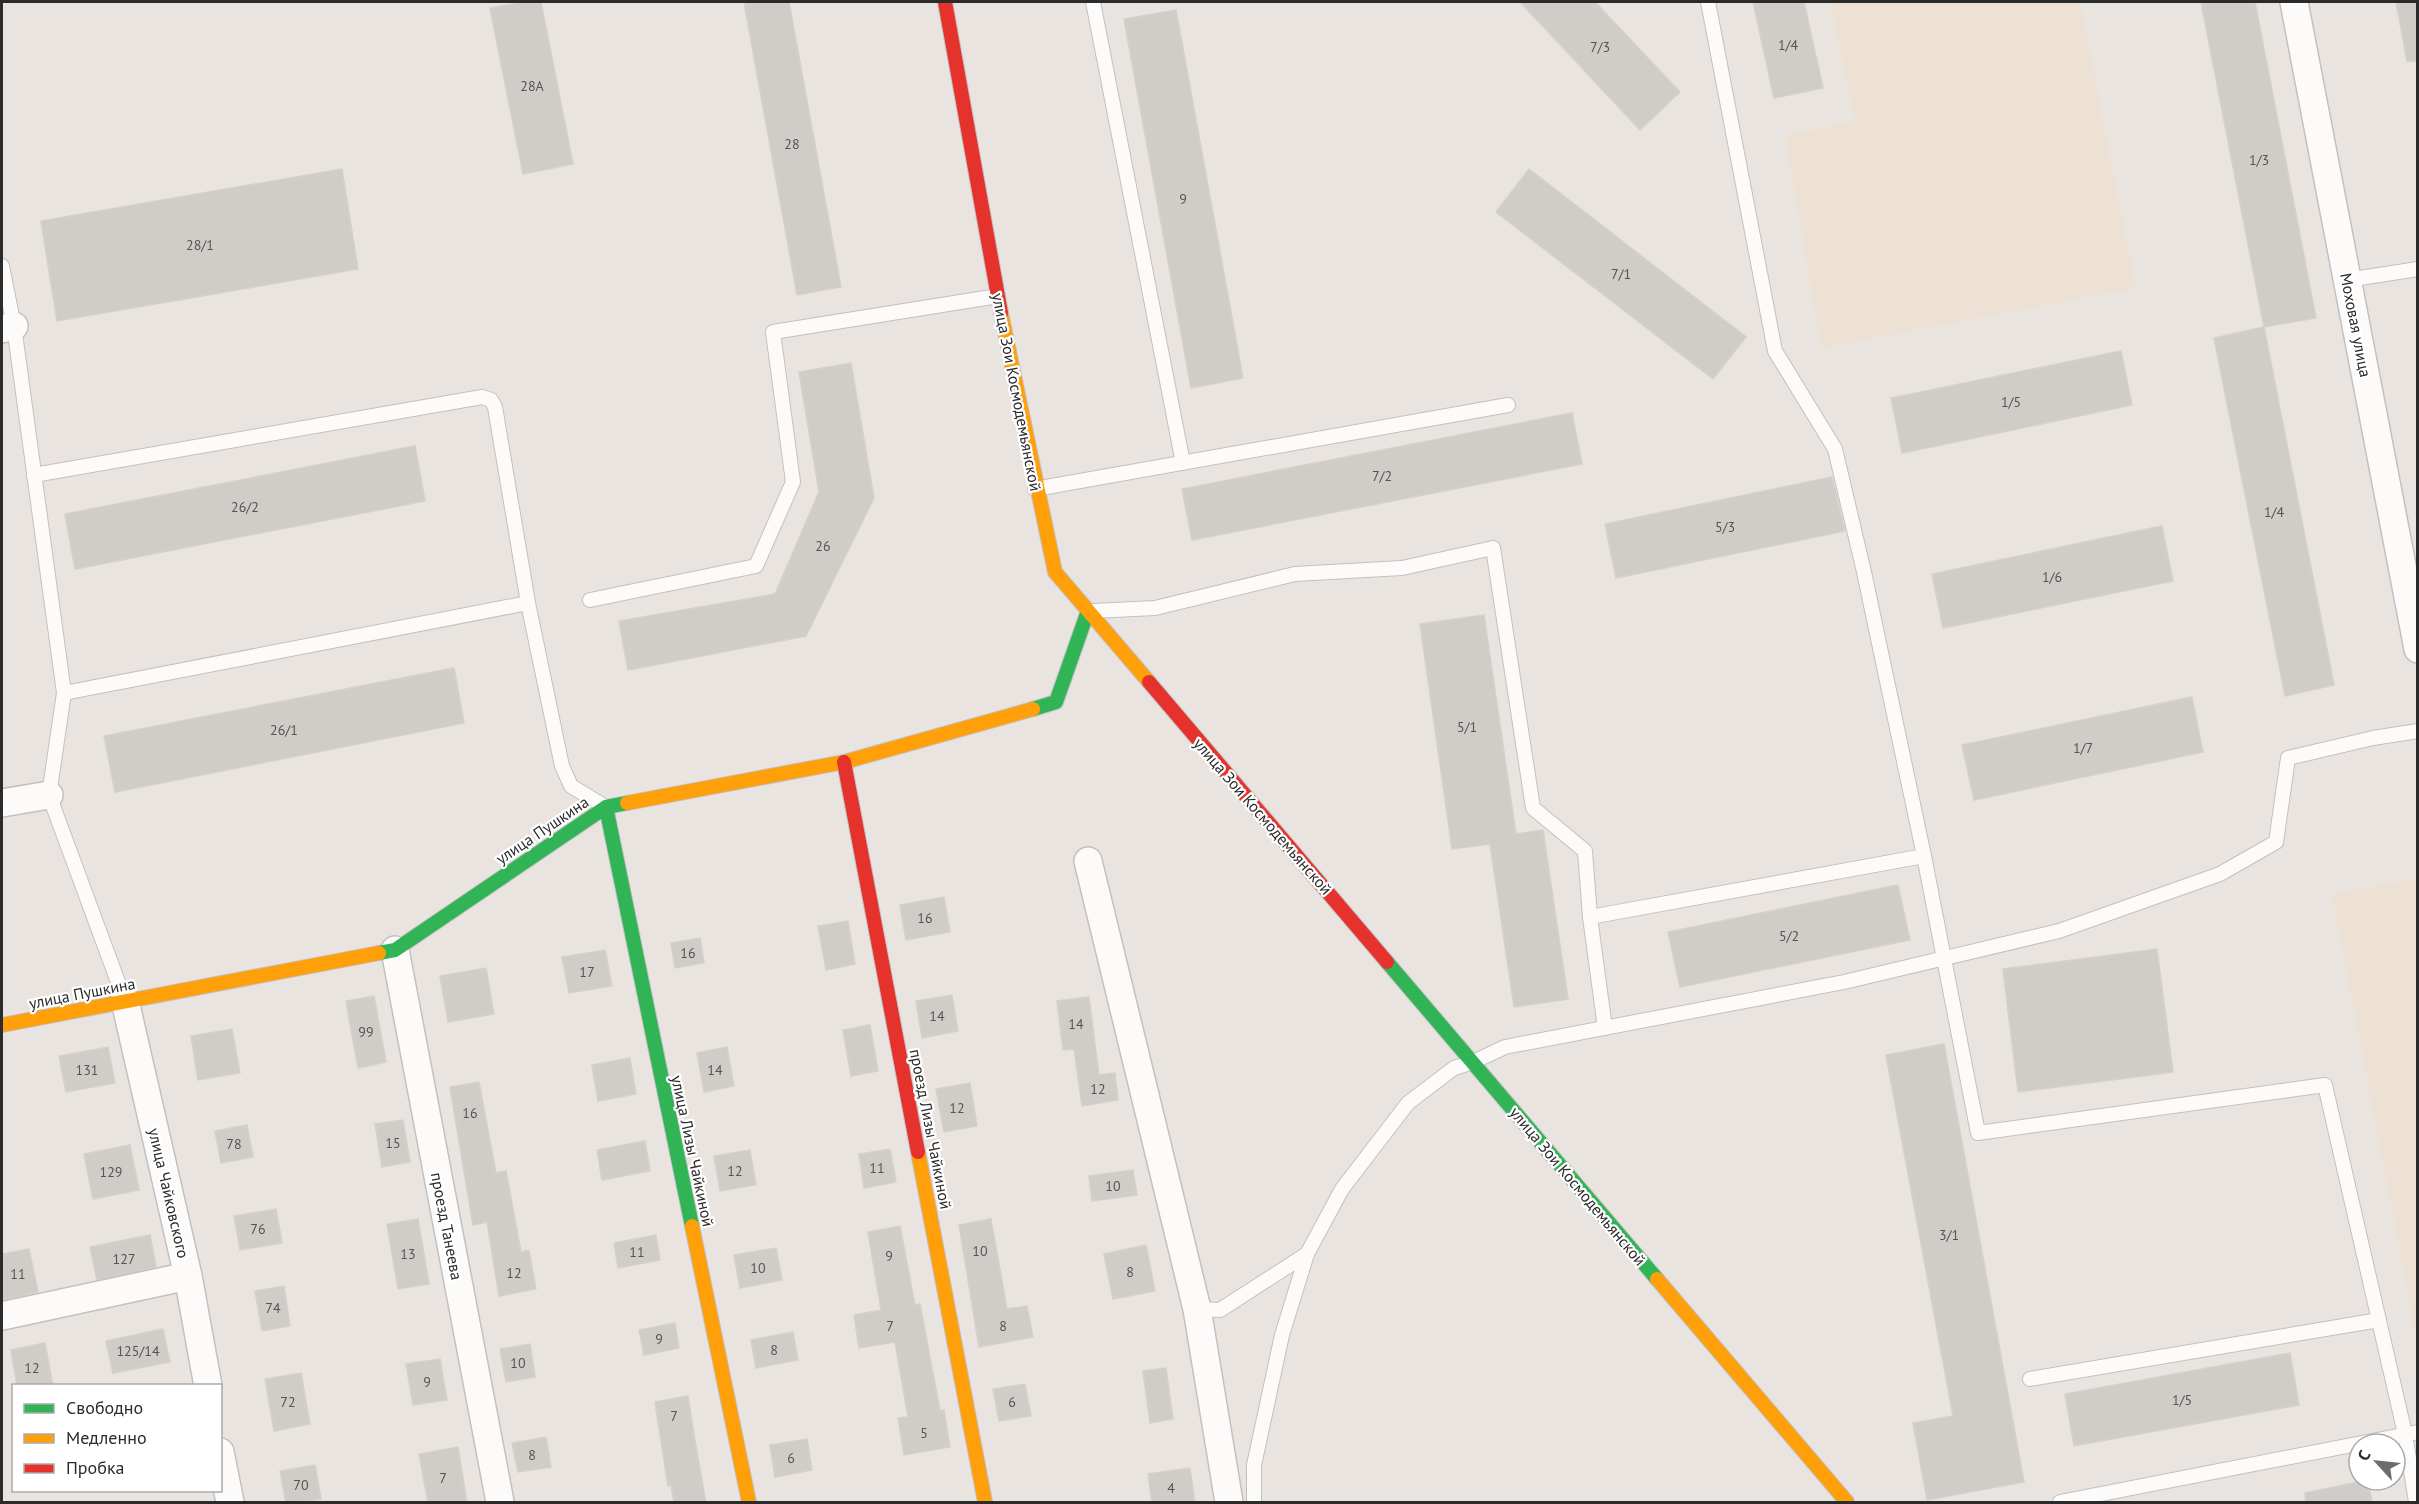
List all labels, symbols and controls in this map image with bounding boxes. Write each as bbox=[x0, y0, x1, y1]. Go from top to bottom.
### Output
house number: 1/4 bbox=[1778, 36, 1798, 54]
house number: 7/3 bbox=[1590, 38, 1610, 56]
house number: 28А bbox=[520, 77, 545, 95]
house number: 28 bbox=[784, 135, 800, 153]
house number: 1/3 bbox=[2249, 151, 2269, 169]
house number: 9 bbox=[1179, 190, 1187, 208]
house number: 28/1 bbox=[186, 236, 214, 254]
house number: 7/1 bbox=[1611, 265, 1631, 283]
street label: Моховая улица bbox=[2336, 271, 2376, 379]
street label: улица Зои Космодемьянской bbox=[988, 291, 1046, 493]
house number: 1/5 bbox=[2001, 393, 2021, 411]
house number: 7/2 bbox=[1372, 467, 1392, 485]
house number: 26/2 bbox=[231, 498, 259, 516]
house number: 1/4 bbox=[2264, 503, 2284, 521]
house number: 5/3 bbox=[1715, 518, 1735, 536]
house number: 26 bbox=[815, 537, 831, 555]
house number: 1/6 bbox=[2042, 568, 2062, 586]
house number: 5/1 bbox=[1457, 718, 1477, 736]
house number: 26/1 bbox=[270, 721, 298, 739]
street label: улица Зои Космодемьянской bbox=[1189, 733, 1337, 899]
house number: 1/7 bbox=[2073, 739, 2093, 757]
street label: улица Пушкина bbox=[492, 792, 592, 868]
house number: 16 bbox=[917, 909, 933, 927]
house number: 5/2 bbox=[1779, 927, 1799, 945]
house number: 16 bbox=[680, 944, 696, 962]
house number: 17 bbox=[579, 963, 595, 981]
street label: улица Пушкина bbox=[27, 973, 137, 1013]
house number: 14 bbox=[929, 1007, 945, 1025]
house number: 14 bbox=[1068, 1015, 1084, 1033]
house number: 99 bbox=[358, 1023, 374, 1041]
street label: проезд Лизы Чайкиной bbox=[906, 1047, 956, 1211]
house number: 131 bbox=[76, 1061, 98, 1079]
house number: 14 bbox=[707, 1061, 723, 1079]
street label: улица Лизы Чайкиной bbox=[667, 1074, 719, 1228]
house number: 12 bbox=[1090, 1080, 1106, 1098]
house number: 12 bbox=[949, 1099, 965, 1117]
street label: улица Зои Космодемьянской bbox=[1506, 1102, 1650, 1270]
house number: 16 bbox=[462, 1104, 478, 1122]
street label: улица Чайковского bbox=[144, 1126, 194, 1260]
house number: 15 bbox=[385, 1134, 401, 1152]
house number: 78 bbox=[226, 1135, 242, 1153]
house number: 11 bbox=[869, 1159, 885, 1177]
house number: 12 bbox=[727, 1162, 743, 1180]
house number: 129 bbox=[100, 1163, 122, 1181]
street label: проезд Танеева bbox=[427, 1171, 467, 1281]
house number: 10 bbox=[1105, 1177, 1121, 1195]
house number: 76 bbox=[250, 1220, 266, 1238]
house number: 3/1 bbox=[1939, 1226, 1959, 1244]
house number: 10 bbox=[972, 1242, 988, 1260]
house number: 11 bbox=[629, 1243, 645, 1261]
house number: 13 bbox=[400, 1245, 416, 1263]
house number: 9 bbox=[885, 1247, 893, 1265]
house number: 127 bbox=[113, 1250, 135, 1268]
house number: 10 bbox=[750, 1259, 766, 1277]
house number: 8 bbox=[1126, 1263, 1134, 1281]
house number: 12 bbox=[506, 1264, 522, 1282]
house number: 11 bbox=[10, 1265, 26, 1283]
house number: 74 bbox=[265, 1299, 281, 1317]
house number: 7 bbox=[886, 1317, 894, 1335]
house number: 8 bbox=[999, 1317, 1007, 1335]
house number: 9 bbox=[655, 1330, 663, 1348]
house number: 8 bbox=[770, 1341, 778, 1359]
house number: 125/14 bbox=[116, 1342, 160, 1360]
house number: 10 bbox=[510, 1354, 526, 1372]
house number: 12 bbox=[24, 1359, 40, 1377]
house number: 9 bbox=[423, 1373, 431, 1391]
legend bbox=[12, 1384, 222, 1492]
house number: 1/5 bbox=[2172, 1391, 2192, 1409]
house number: 72 bbox=[280, 1393, 296, 1411]
house number: 6 bbox=[1008, 1393, 1016, 1411]
text: Свободно bbox=[66, 1396, 143, 1419]
house number: 7 bbox=[670, 1407, 678, 1425]
house number: 5 bbox=[920, 1424, 928, 1442]
text: Медленно bbox=[66, 1426, 147, 1449]
north arrow bbox=[2347, 1432, 2407, 1492]
house number: 8 bbox=[528, 1446, 536, 1464]
text: С bbox=[2353, 1447, 2375, 1464]
house number: 6 bbox=[787, 1449, 795, 1467]
text: Пробка bbox=[66, 1456, 124, 1479]
house number: 7 bbox=[439, 1469, 447, 1487]
house number: 70 bbox=[293, 1476, 309, 1494]
house number: 4 bbox=[1167, 1479, 1175, 1497]

